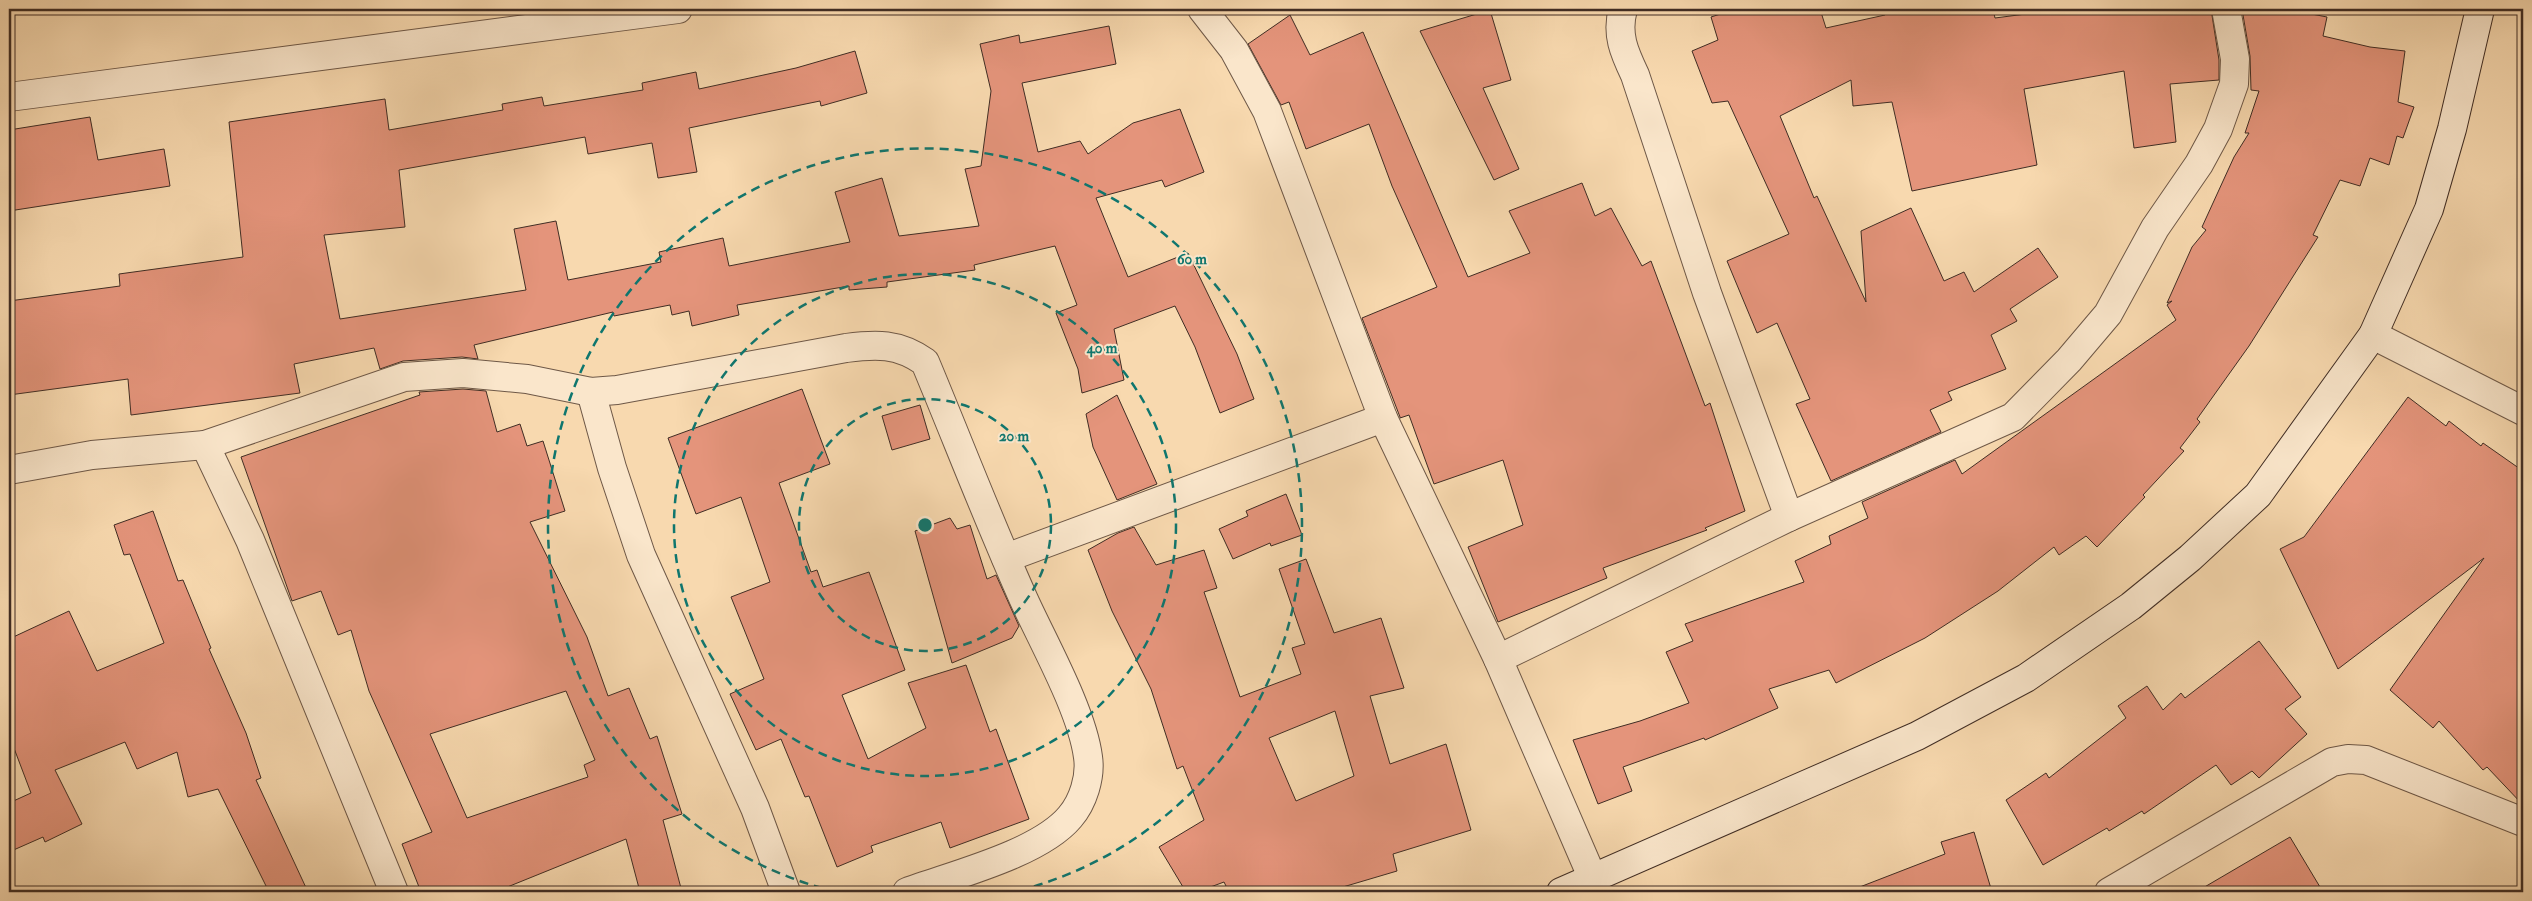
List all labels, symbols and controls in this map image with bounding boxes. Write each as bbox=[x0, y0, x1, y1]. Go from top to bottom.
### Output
text: 60 m bbox=[1177, 250, 1207, 269]
text: 40 m bbox=[1086, 339, 1118, 358]
text: 20 m bbox=[999, 427, 1029, 446]
centre of rings bbox=[916, 516, 934, 534]

